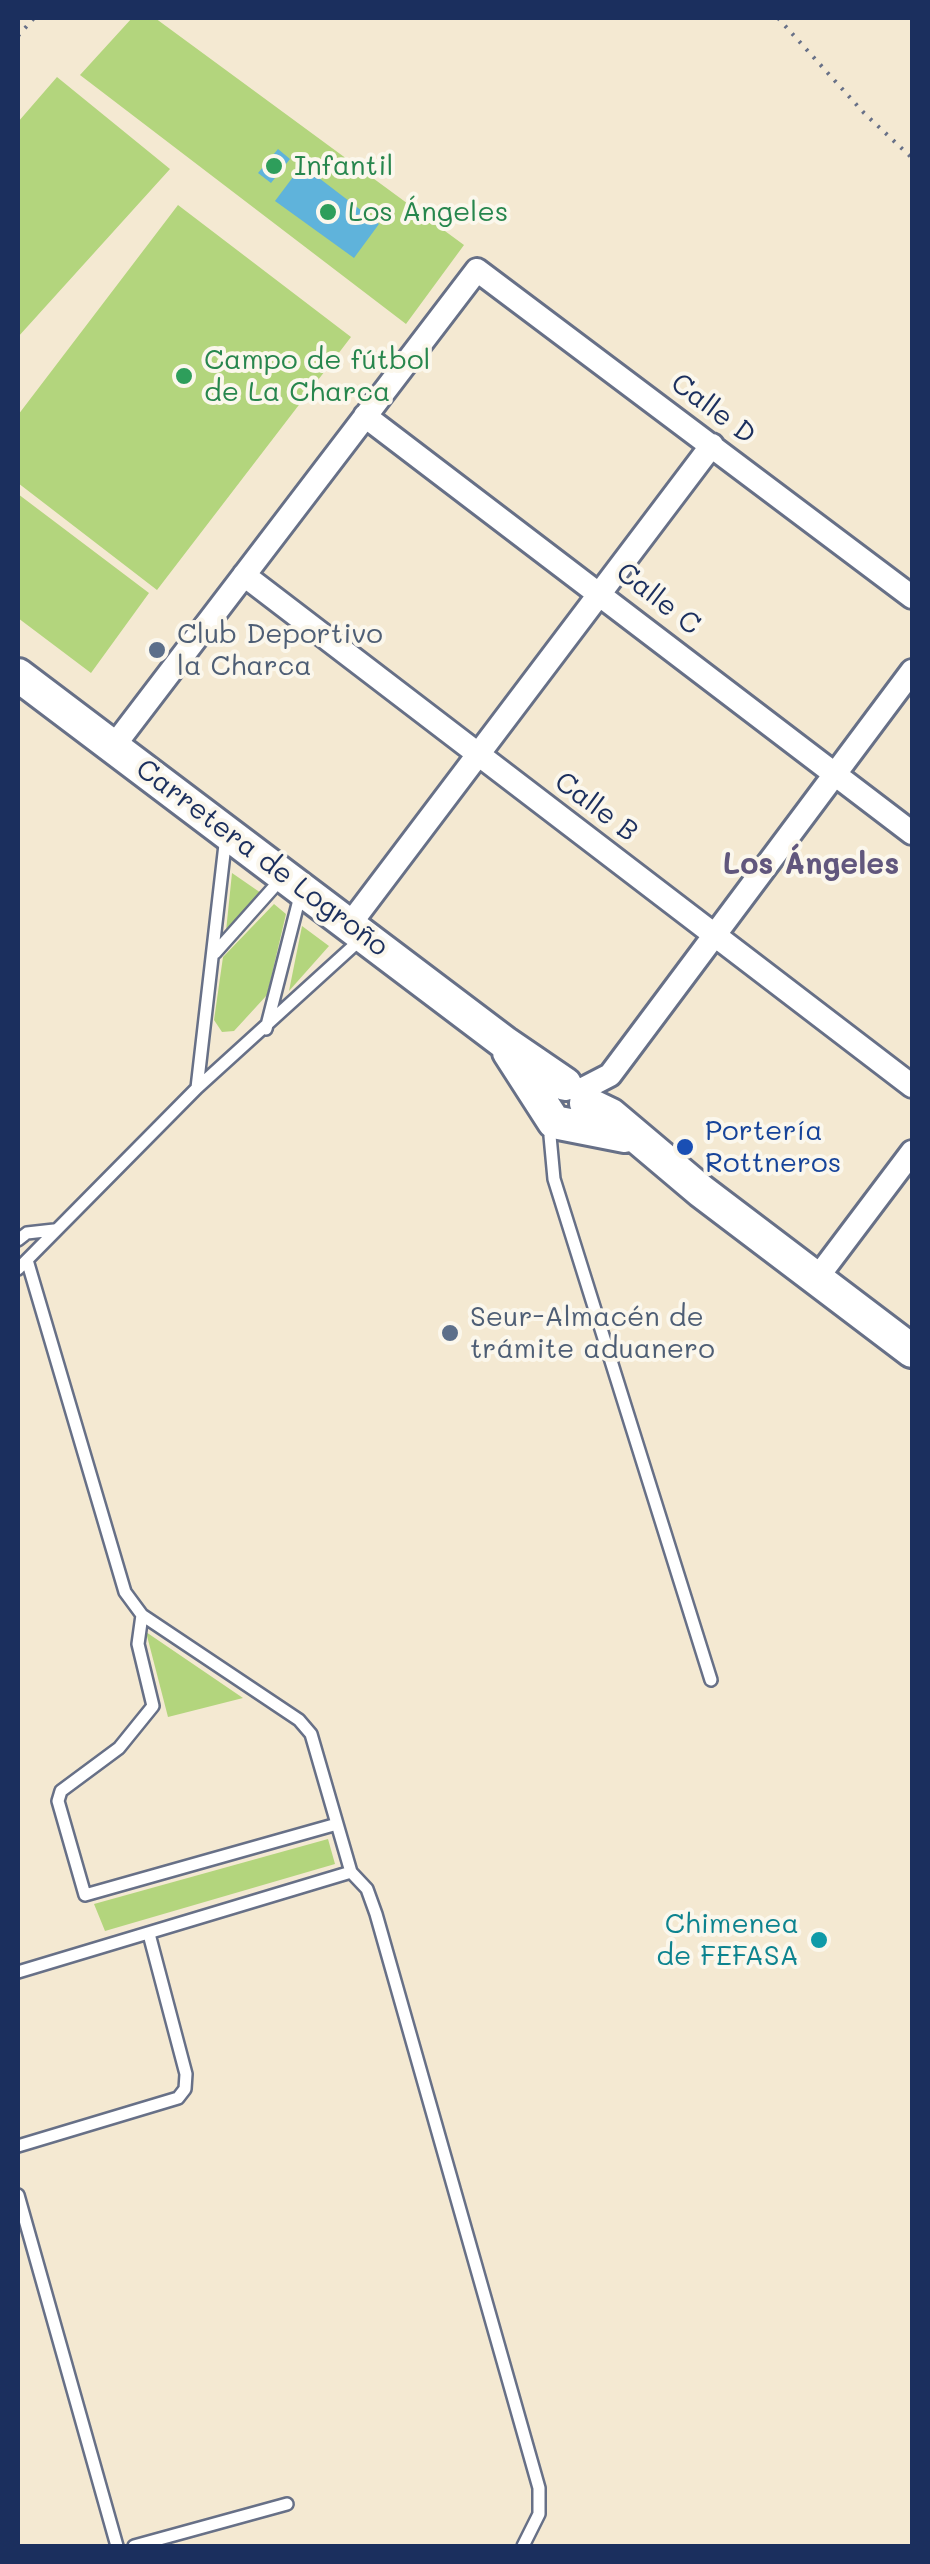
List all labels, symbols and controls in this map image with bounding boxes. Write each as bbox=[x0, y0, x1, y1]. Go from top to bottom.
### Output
place label: Infantil bbox=[294, 149, 394, 183]
marker: Infantil bbox=[263, 155, 285, 177]
place label: Los Ángeles bbox=[348, 195, 508, 229]
marker: Los Ángeles bbox=[317, 201, 339, 223]
place label: Campo de fútbol de La Charca bbox=[204, 343, 431, 409]
marker: Campo de fútbol de La Charca bbox=[173, 365, 195, 387]
street label: Calle D bbox=[664, 366, 762, 452]
street label: Calle C bbox=[609, 556, 707, 642]
place label: Club Deportivo la Charca bbox=[177, 617, 383, 683]
marker: Club Deportivo la Charca bbox=[146, 639, 168, 661]
street label: Carretera de Logroño bbox=[129, 752, 395, 964]
street label: Calle B bbox=[548, 765, 644, 849]
district label: Los Ángeles bbox=[723, 847, 899, 883]
place label: Portería Rottneros bbox=[705, 1114, 841, 1180]
marker: Portería Rottneros bbox=[674, 1136, 696, 1158]
place label: Seur-Almacén de trámite aduanero bbox=[470, 1300, 715, 1366]
marker: Seur-Almacén de trámite aduanero bbox=[439, 1322, 461, 1344]
place label: Chimenea de FEFASA bbox=[656, 1907, 799, 1973]
marker: Chimenea de FEFASA bbox=[808, 1929, 830, 1951]

